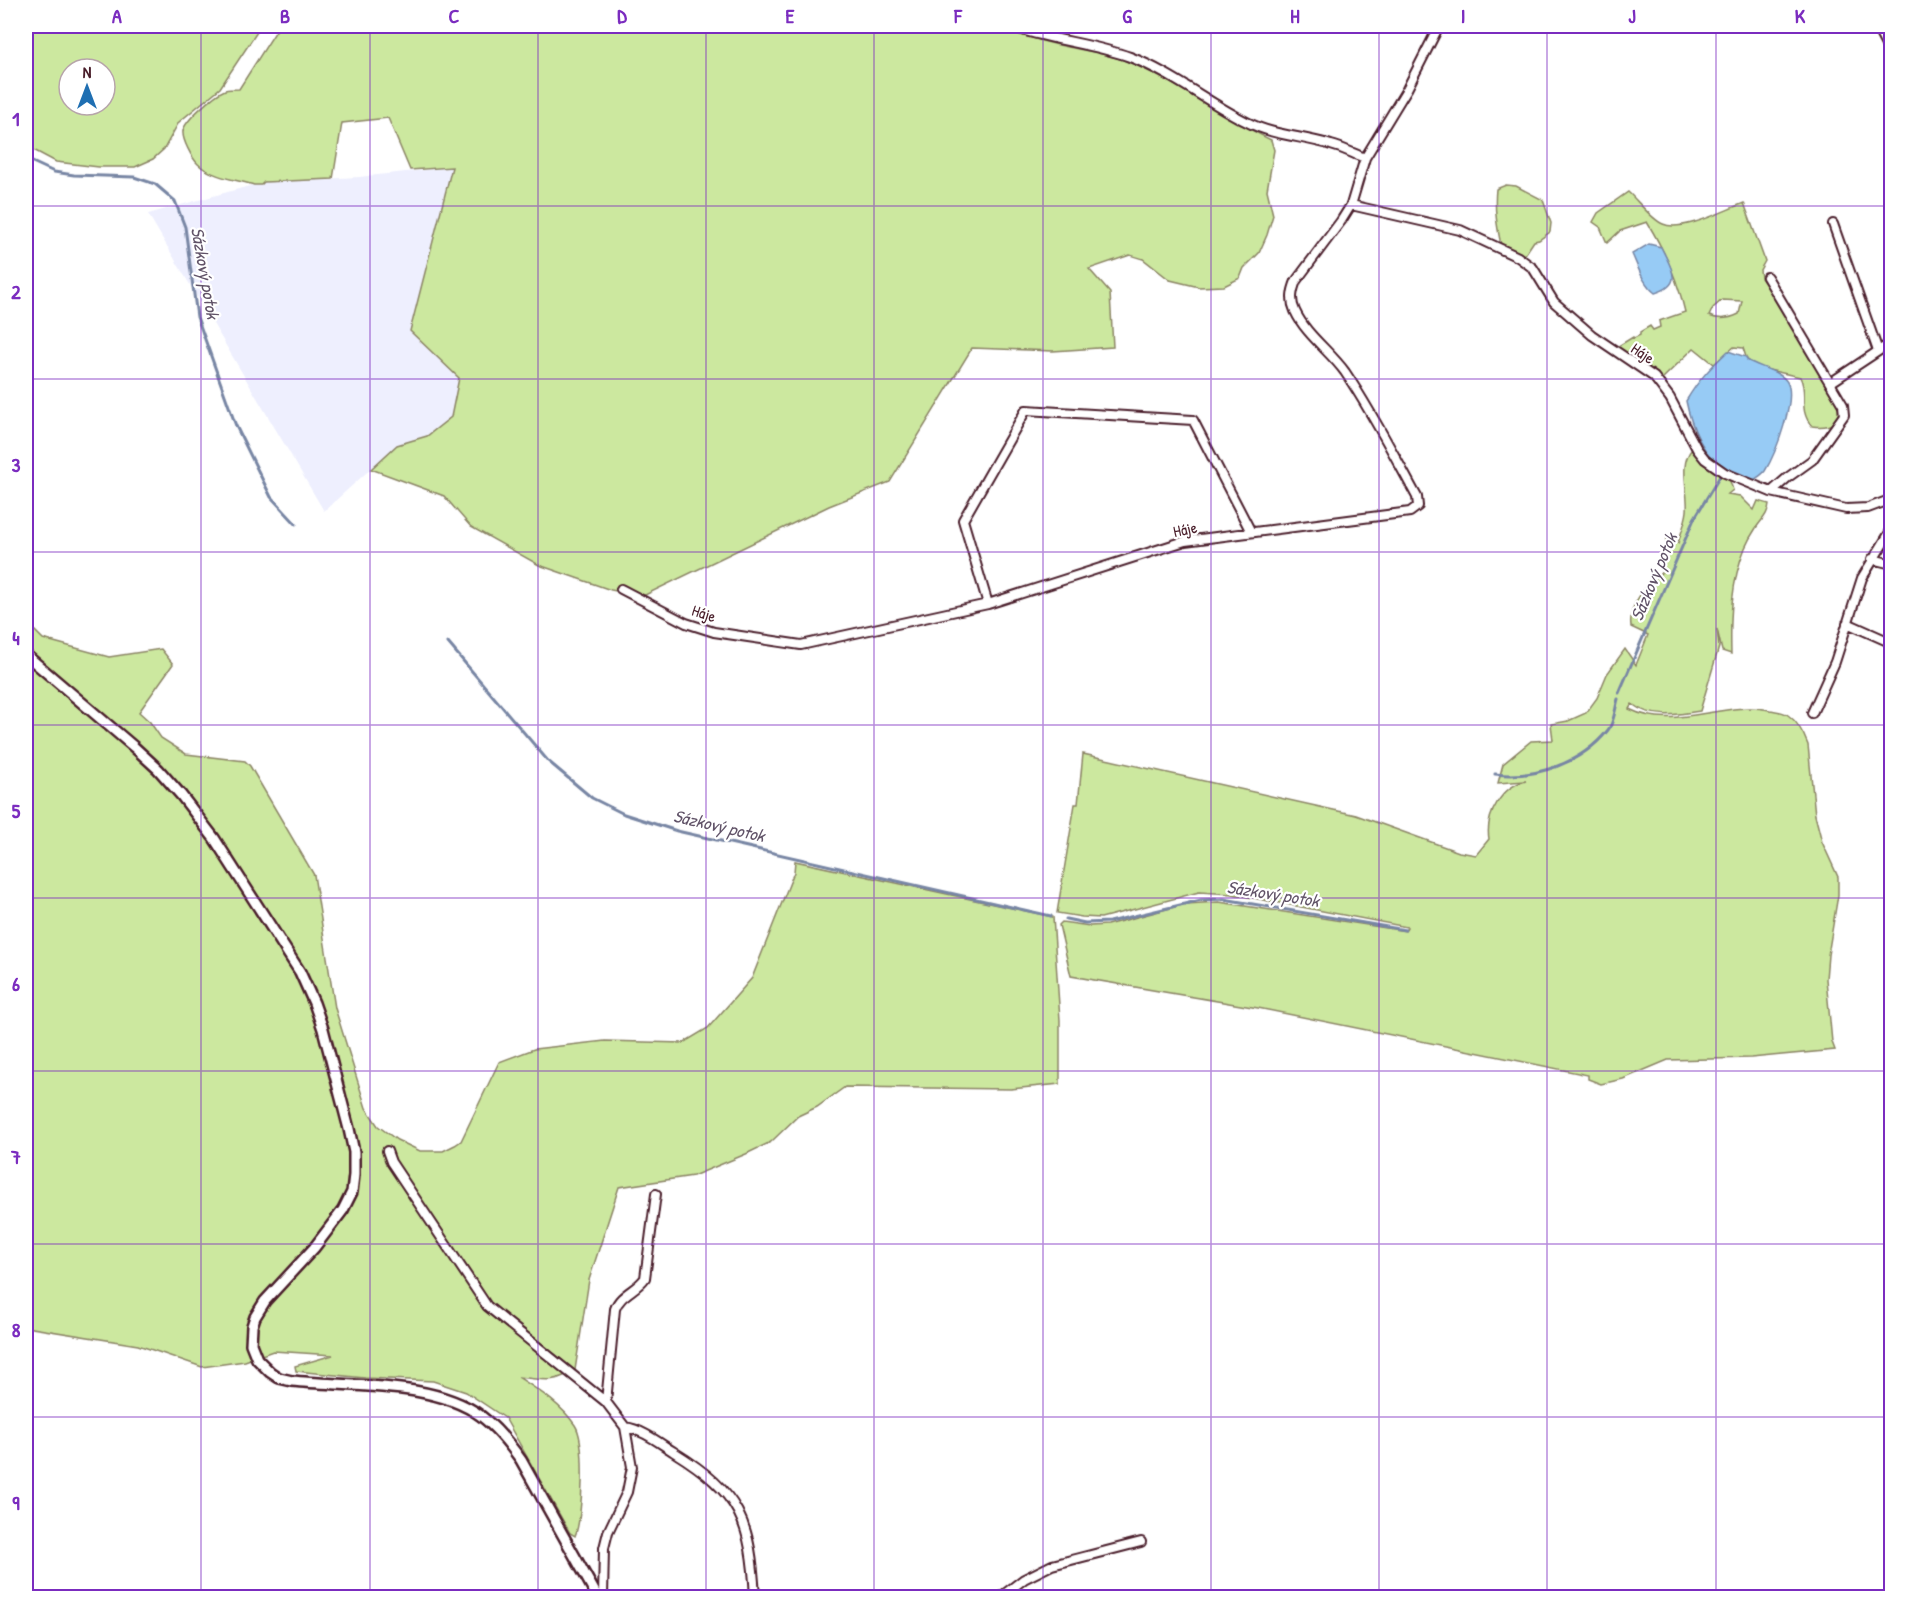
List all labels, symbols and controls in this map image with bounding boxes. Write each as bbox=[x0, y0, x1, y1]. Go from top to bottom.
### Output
text: A bbox=[112, 2, 122, 29]
text: B bbox=[280, 2, 290, 29]
text: C bbox=[449, 2, 460, 29]
text: D bbox=[617, 2, 627, 29]
text: E bbox=[786, 2, 795, 29]
text: F bbox=[953, 2, 963, 29]
text: G bbox=[1122, 2, 1132, 29]
text: H bbox=[1290, 2, 1300, 29]
text: I bbox=[1461, 2, 1465, 29]
text: J bbox=[1628, 2, 1636, 29]
text: K bbox=[1795, 2, 1806, 29]
north arrow bbox=[57, 57, 117, 117]
text: N bbox=[83, 61, 92, 83]
text: 1 bbox=[12, 105, 20, 132]
water label: Sázkový potok bbox=[185, 225, 226, 322]
text: 2 bbox=[11, 278, 21, 305]
street label: Háje bbox=[1627, 337, 1660, 369]
text: 3 bbox=[12, 451, 21, 478]
street label: Háje bbox=[1171, 516, 1200, 542]
water label: Sázkový potok bbox=[1624, 528, 1684, 624]
street label: Háje bbox=[689, 599, 719, 627]
text: 4 bbox=[12, 624, 20, 651]
text: 5 bbox=[12, 797, 21, 824]
water label: Sázkový potok bbox=[671, 803, 769, 848]
water label: Sázkový potok bbox=[1225, 874, 1322, 913]
text: 6 bbox=[12, 970, 20, 997]
text: 7 bbox=[10, 1143, 21, 1170]
text: 8 bbox=[12, 1316, 21, 1343]
text: 9 bbox=[12, 1489, 20, 1516]

